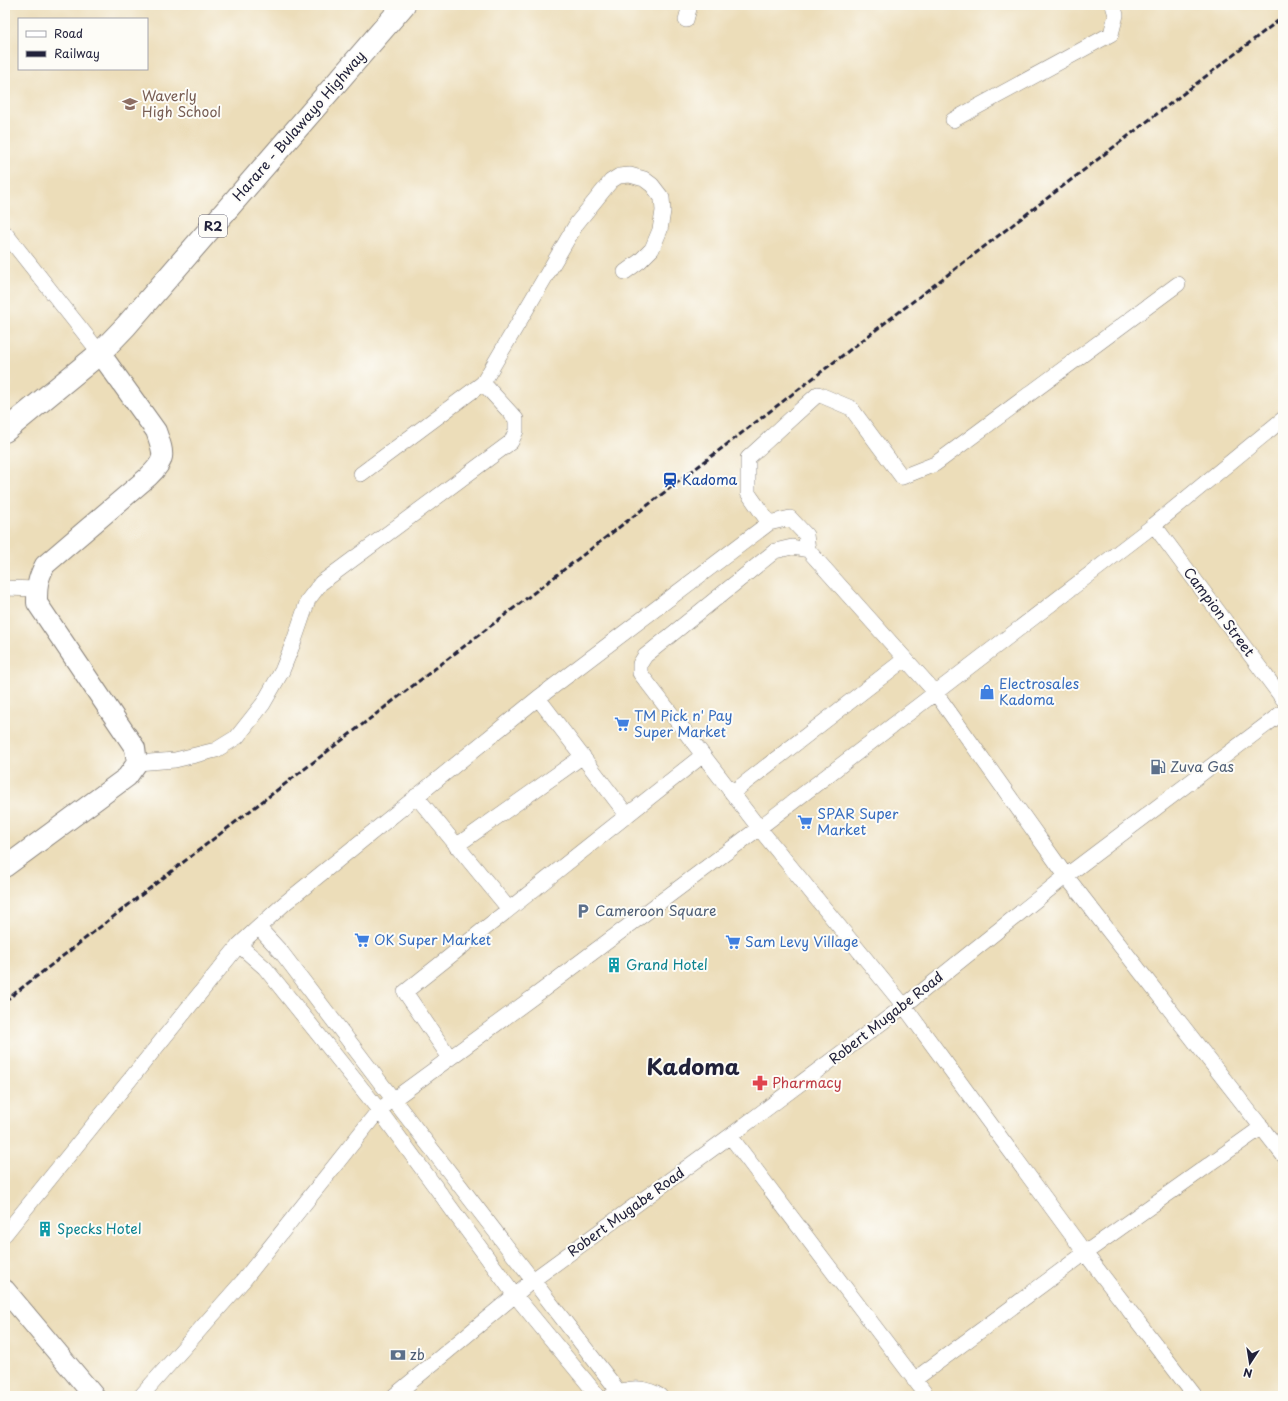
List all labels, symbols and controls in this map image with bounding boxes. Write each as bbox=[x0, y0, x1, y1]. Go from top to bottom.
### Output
legend bbox=[18, 18, 148, 70]
text: Road bbox=[54, 24, 83, 42]
text: Railway bbox=[54, 44, 100, 62]
street label: Harare - Bulawayo Highway bbox=[227, 46, 370, 206]
place label: Waverly High School bbox=[142, 85, 221, 122]
school or university icon: Waverly High School bbox=[121, 95, 139, 113]
road number: R2 bbox=[199, 215, 227, 237]
place label: Kadoma bbox=[682, 469, 738, 490]
station icon: Kadoma bbox=[661, 471, 679, 489]
street label: Campion Street bbox=[1179, 563, 1260, 661]
place label: Electrosales Kadoma bbox=[999, 673, 1079, 710]
shop icon: Electrosales Kadoma bbox=[978, 683, 996, 701]
place label: TM Pick n' Pay Super Market bbox=[634, 705, 733, 742]
supermarket icon: TM Pick n' Pay Super Market bbox=[613, 715, 631, 733]
place label: Zuva Gas bbox=[1170, 756, 1234, 777]
fuel station icon: Zuva Gas bbox=[1149, 758, 1167, 776]
place label: SPAR Super Market bbox=[817, 803, 899, 840]
supermarket icon: SPAR Super Market bbox=[796, 813, 814, 831]
place label: Cameroon Square bbox=[595, 900, 716, 921]
parking icon: Cameroon Square bbox=[574, 902, 592, 920]
place label: OK Super Market bbox=[374, 929, 491, 950]
supermarket icon: OK Super Market bbox=[353, 931, 371, 949]
place label: Sam Levy Village bbox=[745, 931, 858, 952]
supermarket icon: Sam Levy Village bbox=[724, 933, 742, 951]
place label: Grand Hotel bbox=[626, 954, 708, 975]
building icon: Grand Hotel bbox=[605, 956, 623, 974]
street label: Robert Mugabe Road bbox=[824, 966, 947, 1069]
district label: Kadoma bbox=[646, 1049, 740, 1082]
place label: Pharmacy bbox=[772, 1072, 842, 1093]
pharmacy icon: Pharmacy bbox=[751, 1074, 769, 1092]
street label: Robert Mugabe Road bbox=[563, 1162, 689, 1261]
place label: Specks Hotel bbox=[57, 1218, 142, 1239]
building icon: Specks Hotel bbox=[36, 1220, 54, 1238]
north arrow bbox=[1230, 1343, 1270, 1383]
place label: zb bbox=[410, 1344, 425, 1365]
bank icon: zb bbox=[389, 1346, 407, 1364]
text: N bbox=[1242, 1364, 1254, 1382]

